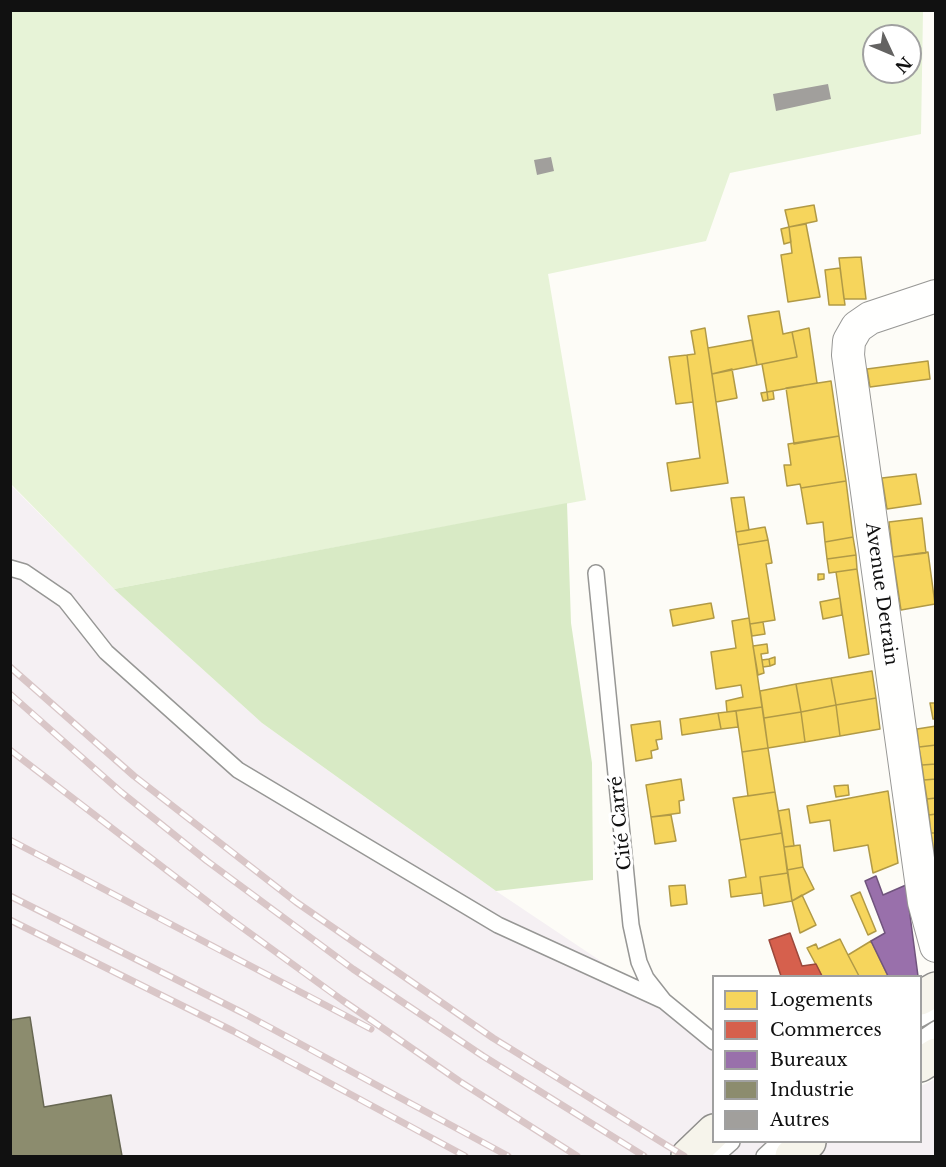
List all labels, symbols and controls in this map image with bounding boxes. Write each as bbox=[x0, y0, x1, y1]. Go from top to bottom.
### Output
north arrow bbox=[862, 24, 922, 84]
text: N bbox=[891, 53, 916, 77]
street label: Avenue Detrain bbox=[860, 521, 902, 667]
street label: Cité Carré bbox=[605, 775, 637, 871]
legend bbox=[712, 975, 922, 1143]
text: Logements bbox=[770, 989, 873, 1011]
text: Commerces bbox=[770, 1019, 882, 1041]
text: Bureaux bbox=[770, 1049, 847, 1071]
text: Industrie bbox=[770, 1079, 854, 1101]
text: Autres bbox=[770, 1109, 829, 1131]

